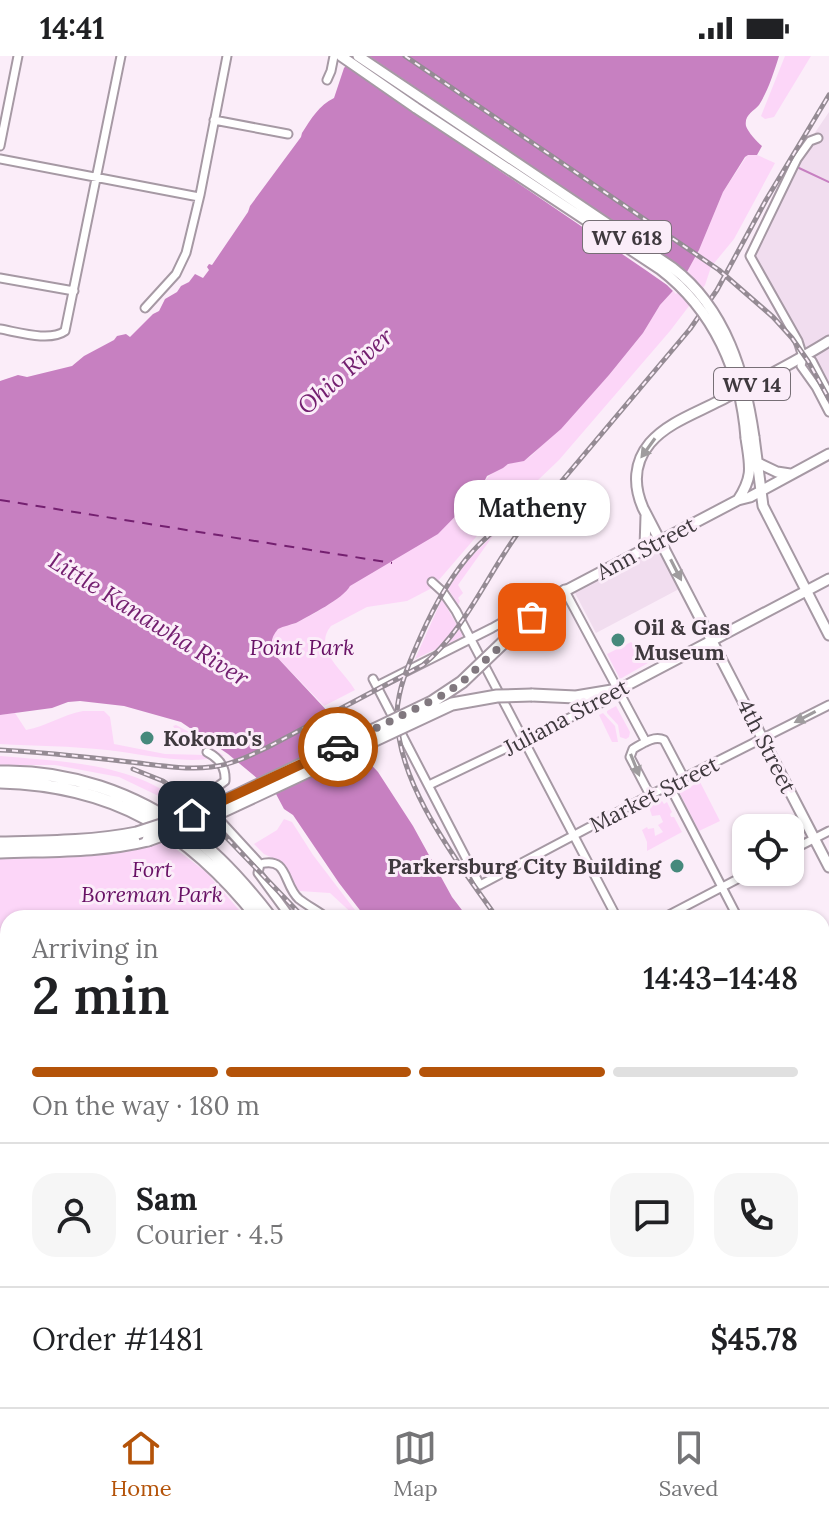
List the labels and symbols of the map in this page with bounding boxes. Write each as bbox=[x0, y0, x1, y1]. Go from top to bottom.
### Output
road number: WV 618 bbox=[583, 221, 671, 253]
water label: Ohio River bbox=[291, 321, 399, 421]
road number: WV 14 bbox=[714, 368, 790, 400]
one-way arrow bbox=[640, 437, 656, 459]
callout: Matheny bbox=[454, 481, 610, 537]
street label: Ann Street bbox=[591, 510, 701, 586]
water label: Little Kanawha River bbox=[43, 545, 255, 693]
one-way arrow bbox=[669, 559, 683, 582]
pin bbox=[498, 583, 566, 651]
place label: Oil & Gas Museum bbox=[634, 613, 730, 666]
marker: Oil & Gas Museum bbox=[609, 631, 627, 649]
park label: Point Park bbox=[250, 633, 354, 661]
street label: Juliana Street bbox=[498, 672, 634, 762]
street label: 4th Street bbox=[731, 694, 803, 798]
courier bbox=[298, 707, 378, 787]
one-way arrow bbox=[794, 710, 816, 724]
place label: Kokomo's bbox=[163, 724, 262, 752]
marker: Kokomo's bbox=[138, 729, 156, 747]
street label: Market Street bbox=[585, 749, 724, 839]
one-way arrow bbox=[629, 753, 642, 777]
pin bbox=[158, 781, 226, 849]
place label: Parkersburg City Building bbox=[387, 852, 662, 880]
park label: Fort Boreman Park bbox=[81, 855, 223, 908]
marker: Parkersburg City Building bbox=[668, 857, 686, 875]

